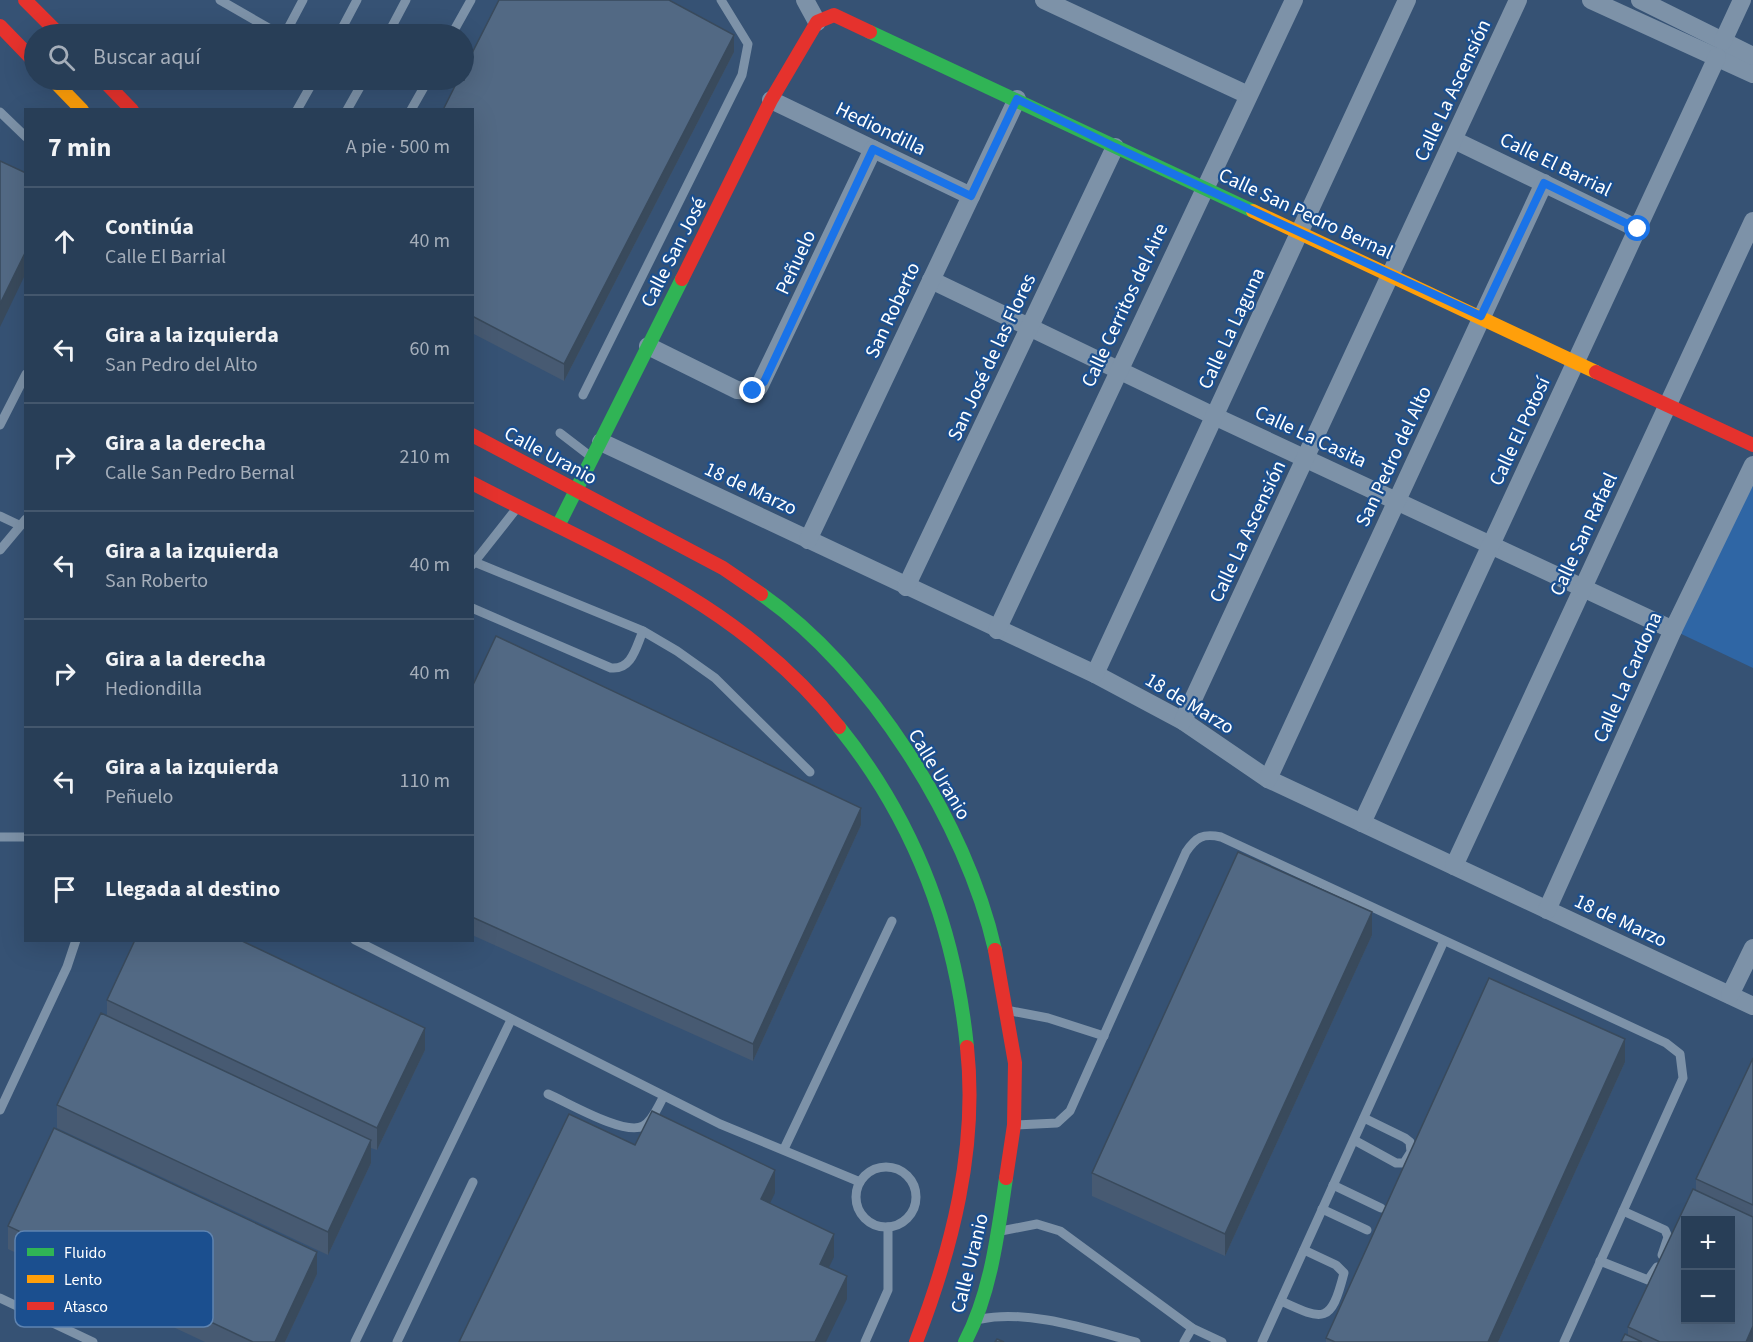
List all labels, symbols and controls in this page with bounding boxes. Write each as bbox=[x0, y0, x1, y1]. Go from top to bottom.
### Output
street label: Calle La Ascensión bbox=[1408, 15, 1498, 166]
search box bbox=[24, 24, 474, 90]
icon: search bbox=[45, 41, 78, 74]
text: Buscar aquí bbox=[93, 41, 201, 73]
street label: Hediondilla bbox=[831, 95, 930, 163]
street label: Calle El Barrial bbox=[1495, 126, 1616, 204]
text: 7 min bbox=[48, 129, 111, 166]
text: A pie · 500 m bbox=[346, 133, 450, 161]
street label: Calle San Pedro Bernal bbox=[1214, 161, 1397, 267]
street label: Calle San José bbox=[634, 193, 714, 312]
text: Continúa bbox=[105, 211, 194, 243]
route start bbox=[1624, 215, 1650, 241]
street label: Calle Cerritos del Aire bbox=[1075, 219, 1175, 392]
icon: ahead bbox=[48, 225, 81, 258]
street label: Peñuelo bbox=[769, 225, 823, 299]
text: 40 m bbox=[410, 227, 450, 255]
text: Calle El Barrial bbox=[105, 243, 226, 271]
street label: San Roberto bbox=[858, 258, 927, 363]
street label: Calle La Laguna bbox=[1191, 263, 1272, 394]
street label: San José de las Flores bbox=[941, 269, 1043, 446]
text: Gira a la izquierda bbox=[105, 319, 279, 351]
icon: left bbox=[48, 333, 81, 366]
text: 60 m bbox=[410, 335, 450, 363]
text: San Pedro del Alto bbox=[105, 351, 258, 379]
street label: Calle El Potosí bbox=[1482, 371, 1558, 490]
route end bbox=[739, 377, 765, 403]
street label: San Pedro del Alto bbox=[1349, 381, 1439, 531]
street label: Calle La Casita bbox=[1250, 399, 1371, 475]
street label: Calle Uranio bbox=[499, 420, 602, 492]
text: Gira a la derecha bbox=[105, 427, 266, 459]
icon: right bbox=[48, 441, 81, 474]
text: 210 m bbox=[400, 443, 450, 471]
street label: 18 de Marzo bbox=[700, 455, 802, 523]
street label: Calle La Ascensión bbox=[1203, 456, 1293, 607]
text: Calle San Pedro Bernal bbox=[105, 459, 295, 487]
street label: Calle San Rafael bbox=[1543, 468, 1625, 601]
text: Gira a la izquierda bbox=[105, 535, 279, 567]
icon: left bbox=[48, 549, 81, 582]
text: 40 m bbox=[410, 551, 450, 579]
text: San Roberto bbox=[105, 567, 208, 595]
street label: Calle La Cardona bbox=[1587, 607, 1669, 747]
text: Gira a la derecha bbox=[105, 643, 266, 675]
icon: right bbox=[48, 657, 81, 690]
text: 40 m bbox=[410, 659, 450, 687]
street label: 18 de Marzo bbox=[1140, 666, 1239, 741]
text: Hediondilla bbox=[105, 675, 202, 703]
street label: Calle Uranio bbox=[901, 724, 977, 825]
text: Gira a la izquierda bbox=[105, 751, 279, 783]
icon: left bbox=[48, 765, 81, 798]
text: 110 m bbox=[400, 767, 450, 795]
text: Peñuelo bbox=[105, 783, 173, 811]
icon: arrive bbox=[48, 873, 81, 906]
text: Llegada al destino bbox=[105, 873, 280, 905]
street label: 18 de Marzo bbox=[1570, 887, 1672, 955]
street label: Calle Uranio bbox=[944, 1210, 996, 1316]
map controls bbox=[1681, 1216, 1735, 1324]
button: + bbox=[1681, 1216, 1735, 1270]
legend bbox=[15, 1231, 213, 1327]
text: Fluido bbox=[64, 1242, 106, 1264]
text: Lento bbox=[64, 1269, 102, 1291]
button: − bbox=[1681, 1270, 1735, 1324]
text: Atasco bbox=[64, 1296, 108, 1318]

